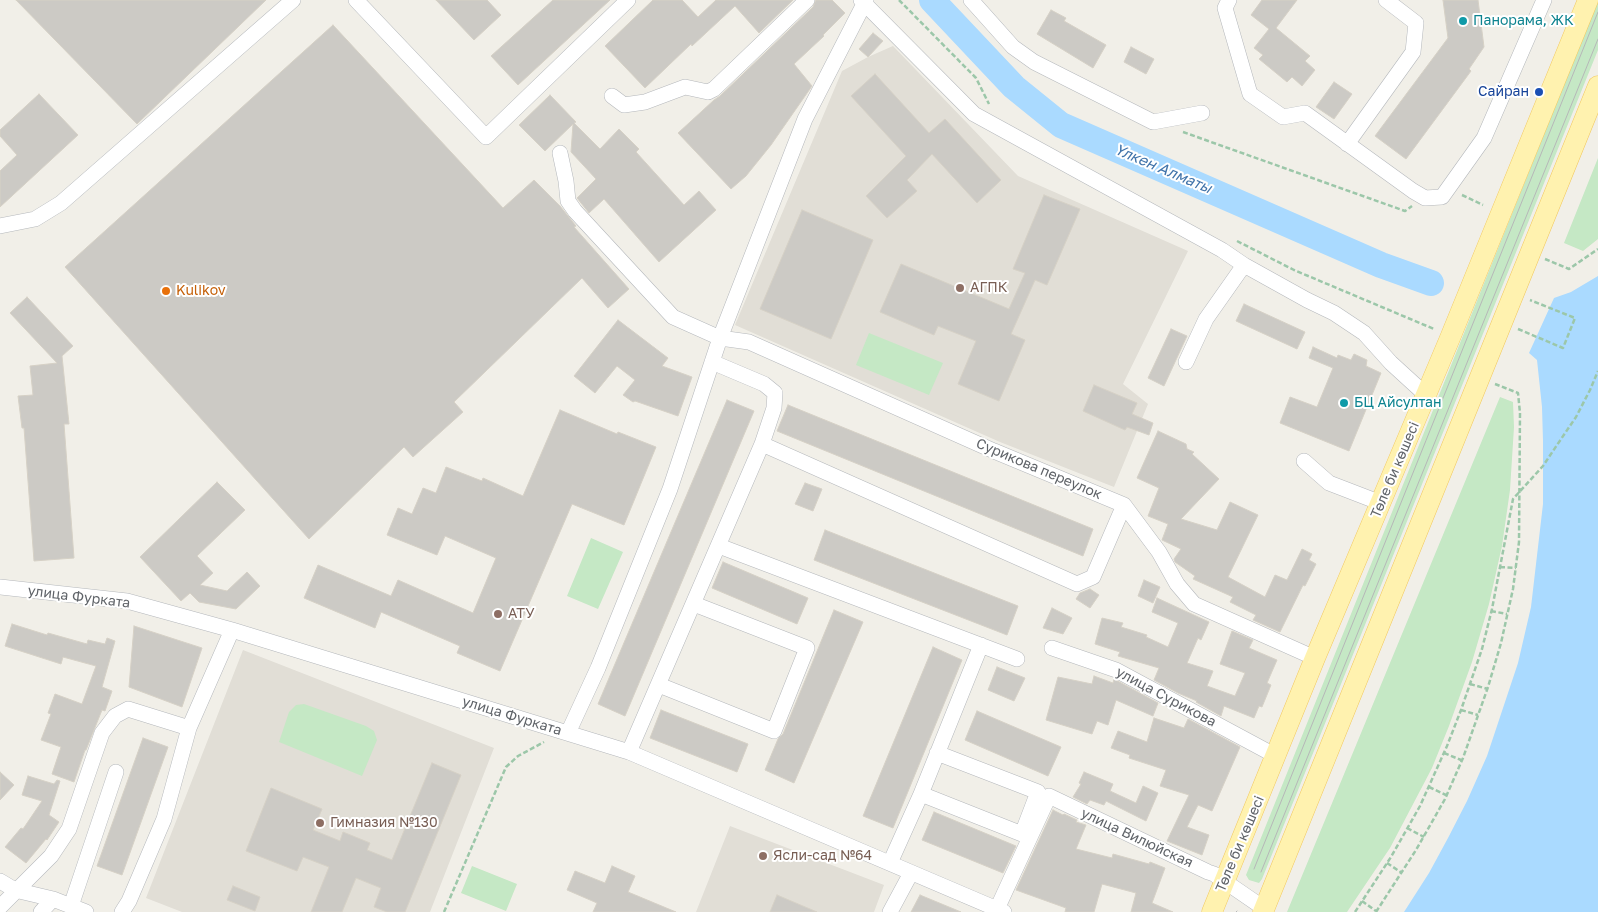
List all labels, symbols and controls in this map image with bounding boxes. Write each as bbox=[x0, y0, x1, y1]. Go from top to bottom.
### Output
place label: Панорама, ЖК bbox=[1473, 13, 1574, 29]
marker: Панорама, ЖК bbox=[1457, 15, 1469, 27]
place label: Сайран bbox=[1478, 84, 1529, 100]
marker: Сайран bbox=[1533, 86, 1545, 98]
water label: Үлкен Алматы bbox=[1112, 140, 1214, 198]
place label: АГПК bbox=[970, 280, 1008, 296]
marker: АГПК bbox=[954, 282, 966, 294]
place label: Kulikov bbox=[176, 283, 226, 299]
marker: Kulikov bbox=[160, 285, 172, 297]
place label: БЦ Айсултан bbox=[1354, 395, 1442, 411]
marker: БЦ Айсултан bbox=[1338, 397, 1350, 409]
street label: Төле би көшесі bbox=[1367, 419, 1423, 521]
street label: Сурикова переулок bbox=[974, 435, 1104, 503]
street label: улица Фурката bbox=[27, 582, 131, 612]
place label: АТУ bbox=[508, 606, 535, 622]
marker: АТУ bbox=[492, 608, 504, 620]
street label: улица Сурикова bbox=[1113, 664, 1219, 730]
street label: улица Фурката bbox=[460, 693, 564, 739]
street label: Төле би көшесі bbox=[1212, 793, 1268, 895]
street label: улица Вилюйская bbox=[1078, 805, 1196, 871]
place label: Гимназия №130 bbox=[330, 815, 438, 831]
marker: Гимназия №130 bbox=[314, 817, 326, 829]
place label: Ясли-сад №64 bbox=[773, 848, 872, 864]
marker: Ясли-сад №64 bbox=[757, 850, 769, 862]

